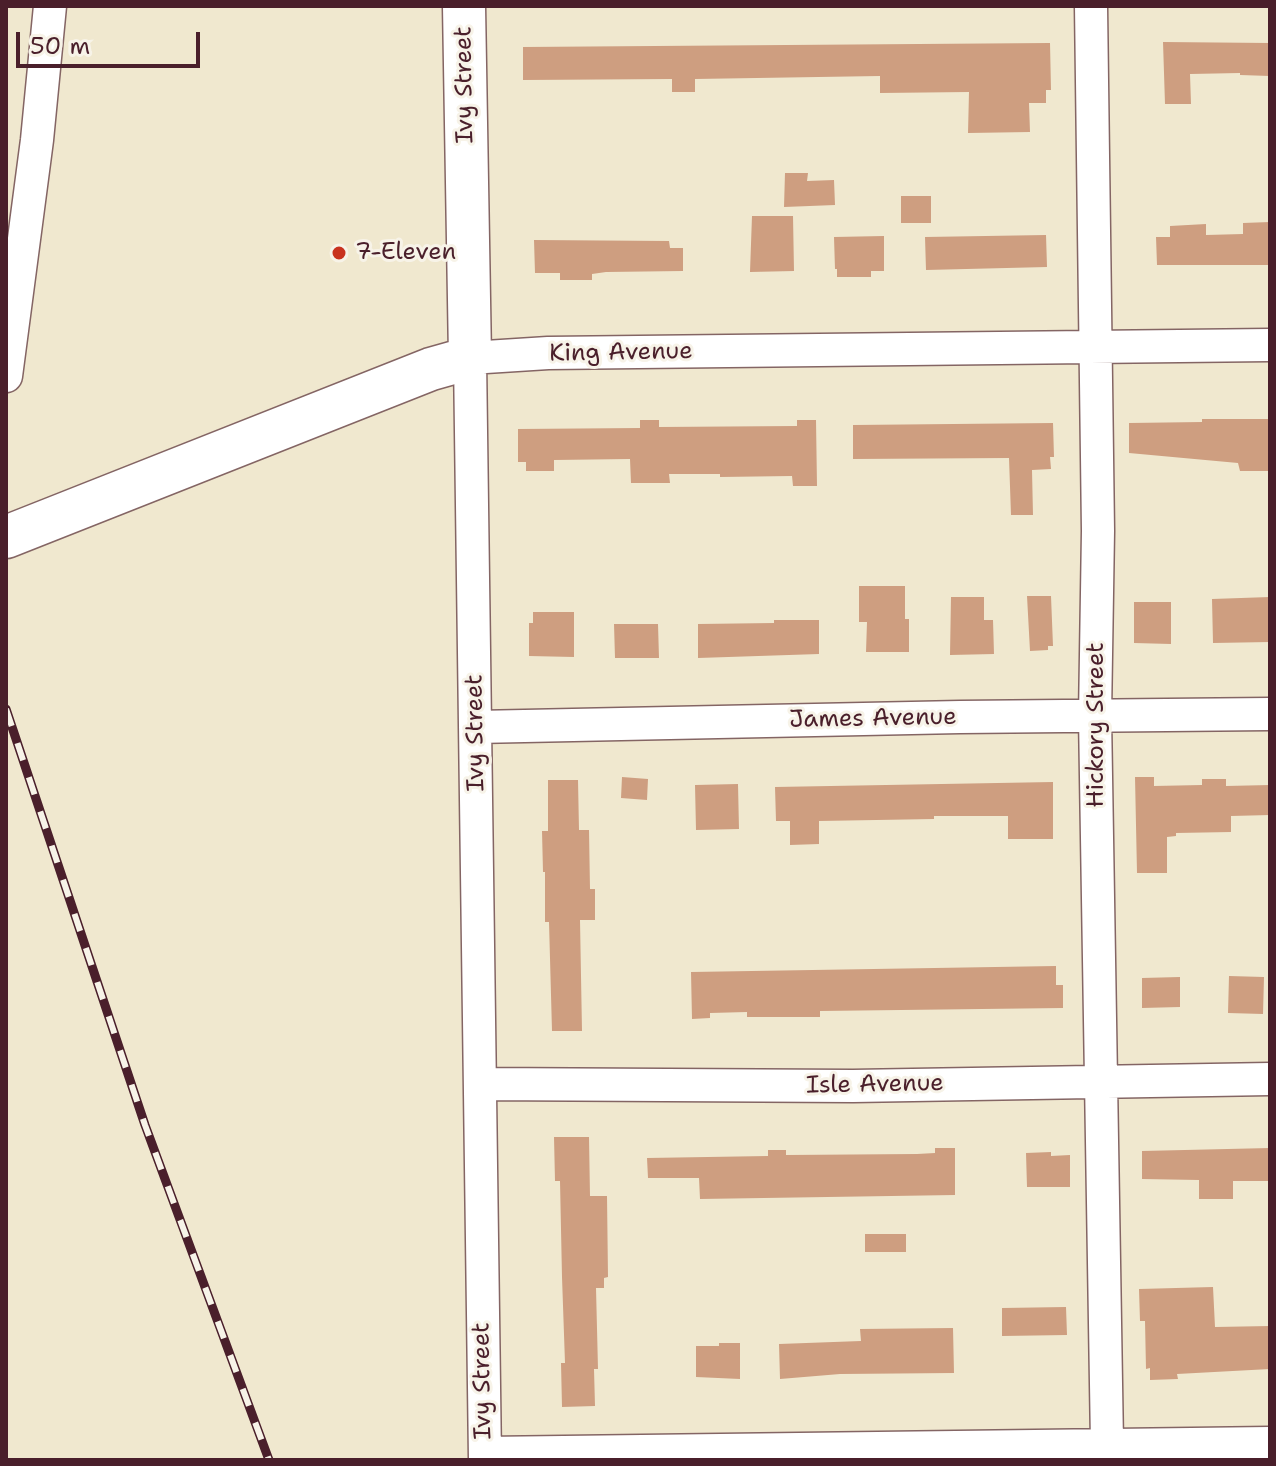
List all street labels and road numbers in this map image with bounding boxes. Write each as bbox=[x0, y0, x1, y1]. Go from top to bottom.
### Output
street label: Ivy Street bbox=[450, 26, 480, 144]
street label: King Avenue bbox=[549, 337, 693, 369]
street label: Hickory Street bbox=[1083, 642, 1111, 808]
street label: Ivy Street bbox=[461, 674, 491, 792]
street label: James Avenue bbox=[789, 703, 957, 735]
street label: Isle Avenue bbox=[806, 1069, 944, 1101]
street label: Ivy Street bbox=[468, 1322, 498, 1440]

